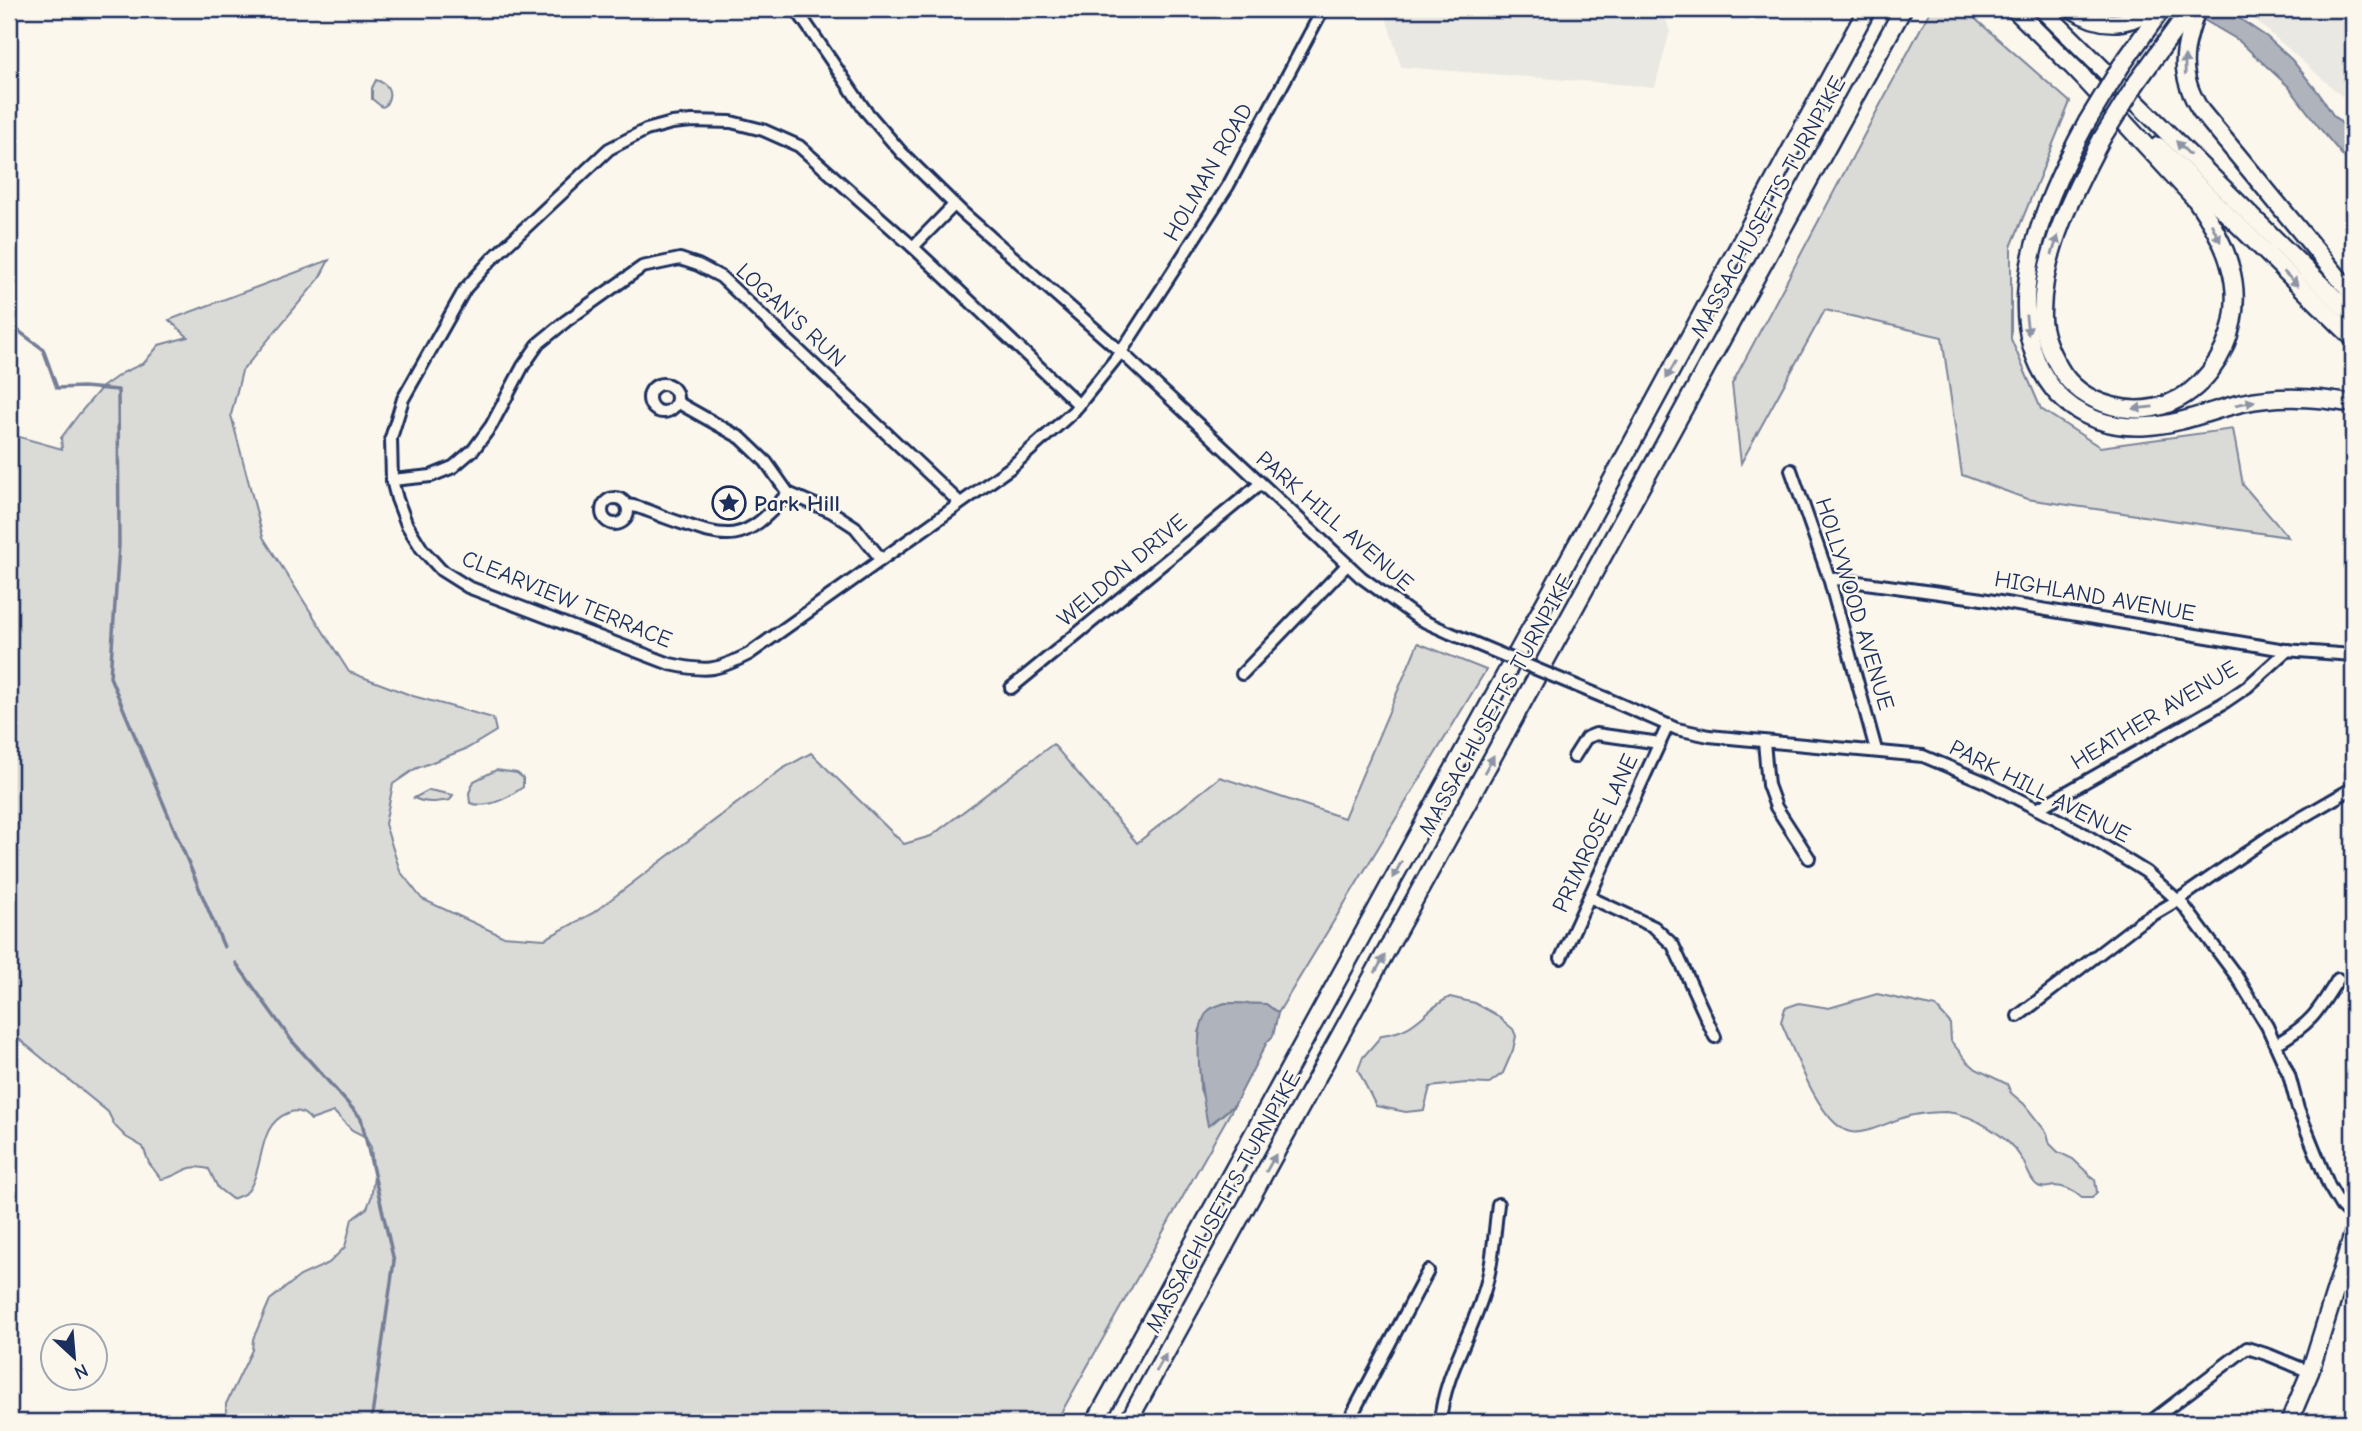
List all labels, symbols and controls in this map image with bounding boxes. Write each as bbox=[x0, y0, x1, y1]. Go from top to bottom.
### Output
one-way arrow bbox=[2179, 54, 2191, 76]
street label: MASSACHUSETTS TURNPIKE bbox=[1685, 71, 1851, 342]
street label: HOLMAN ROAD bbox=[1158, 98, 1258, 246]
one-way arrow bbox=[2175, 140, 2191, 157]
one-way arrow bbox=[2209, 223, 2221, 243]
one-way arrow bbox=[2050, 234, 2061, 255]
street label: LOGAN'S RUN bbox=[731, 257, 851, 373]
one-way arrow bbox=[2283, 270, 2299, 287]
one-way arrow bbox=[2021, 314, 2032, 336]
one-way arrow bbox=[1665, 360, 1677, 380]
one-way arrow bbox=[2234, 398, 2256, 409]
one-way arrow bbox=[2132, 403, 2154, 414]
street label: PARK HILL AVENUE bbox=[1251, 445, 1419, 597]
place icon: Park Hill bbox=[710, 484, 748, 522]
place label: Park Hill bbox=[754, 490, 840, 517]
street label: HOLLYWOOD AVENUE bbox=[1810, 495, 1900, 713]
street label: WELDON DRIVE bbox=[1052, 508, 1192, 632]
street label: CLEARVIEW TERRACE bbox=[458, 545, 676, 654]
street label: HIGHLAND AVENUE bbox=[1992, 565, 2198, 627]
street label: MASSACHUSETTS TURNPIKE bbox=[1413, 569, 1579, 840]
street label: HEATHER AVENUE bbox=[2066, 655, 2242, 775]
street label: PARK HILL AVENUE bbox=[1945, 734, 2135, 848]
street label: PRIMROSE LANE bbox=[1547, 749, 1644, 916]
one-way arrow bbox=[1483, 754, 1495, 774]
one-way arrow bbox=[1391, 860, 1402, 880]
one-way arrow bbox=[1374, 954, 1386, 973]
street label: MASSACHUSETTS TURNPIKE bbox=[1140, 1066, 1306, 1337]
one-way arrow bbox=[1265, 1153, 1276, 1173]
north arrow bbox=[38, 1322, 108, 1392]
one-way arrow bbox=[1155, 1353, 1167, 1372]
text: N bbox=[71, 1359, 91, 1384]

